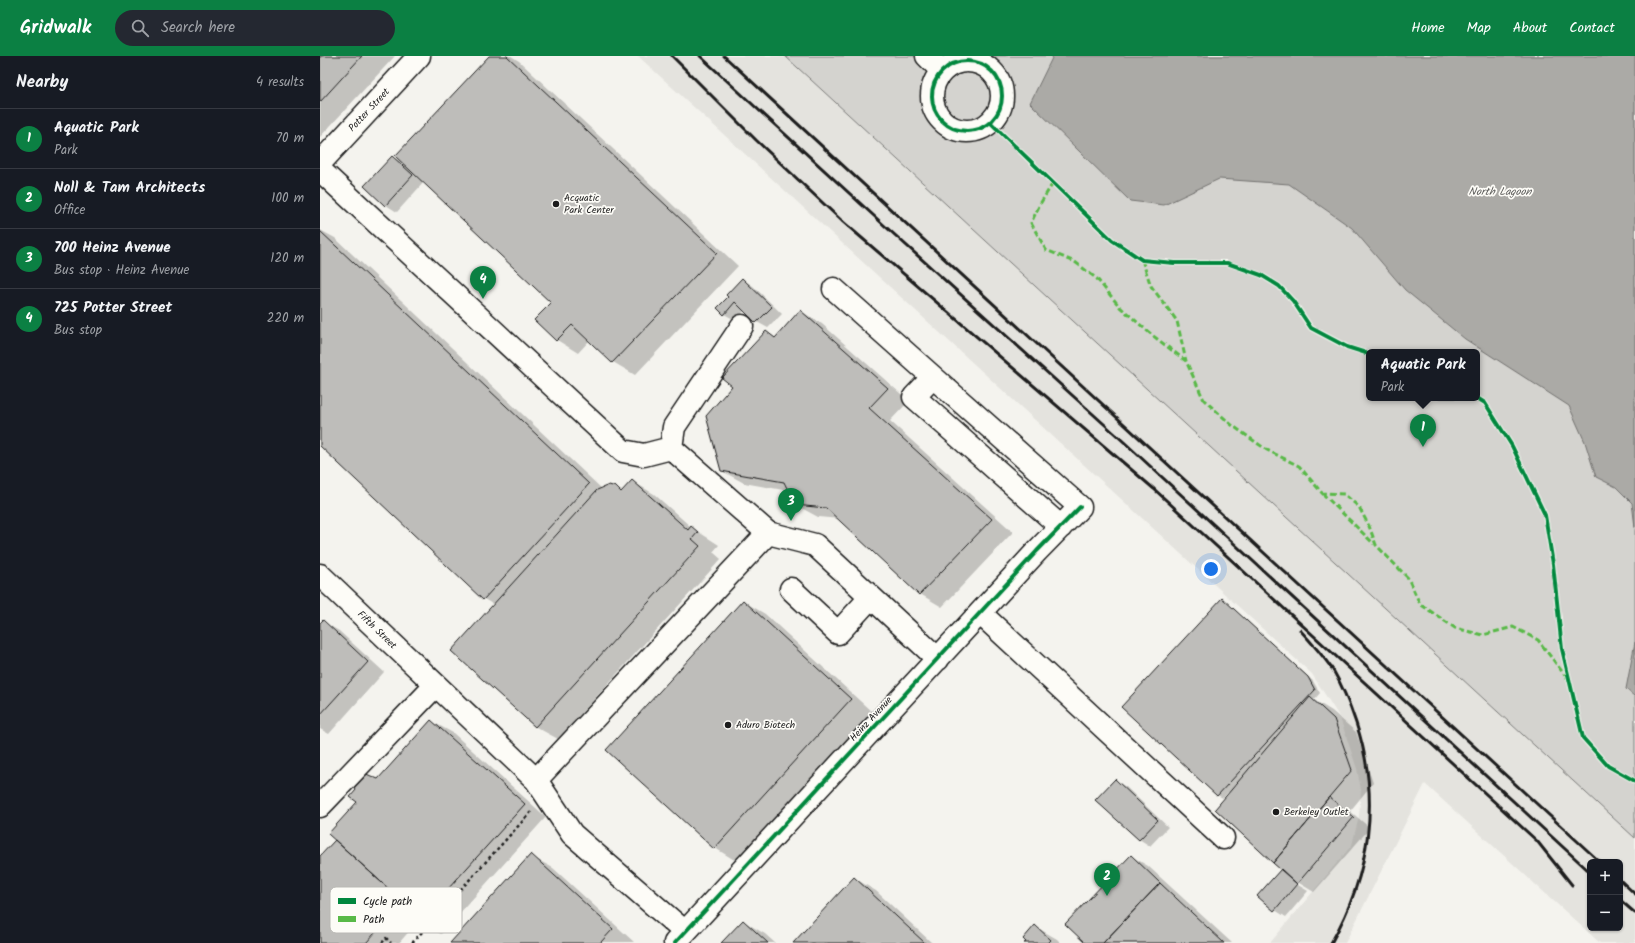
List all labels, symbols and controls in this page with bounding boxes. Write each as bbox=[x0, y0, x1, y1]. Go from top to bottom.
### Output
search box bbox=[115, 10, 395, 46]
text: Gridwalk bbox=[20, 13, 91, 43]
text: Search here bbox=[161, 16, 235, 40]
icon: search bbox=[129, 17, 151, 39]
text: Home bbox=[1411, 17, 1445, 39]
text: Map bbox=[1467, 17, 1491, 39]
text: About bbox=[1513, 17, 1547, 39]
text: Contact bbox=[1569, 17, 1615, 39]
text: Nearby bbox=[16, 69, 68, 96]
text: 4 results bbox=[256, 72, 304, 93]
street label: Potter Street bbox=[344, 84, 394, 136]
text: Aquatic Park bbox=[54, 116, 139, 140]
text: 1 bbox=[27, 128, 31, 149]
text: 70 m bbox=[276, 128, 304, 149]
text: Park bbox=[54, 140, 78, 161]
text: Noll & Tam Architects bbox=[54, 176, 205, 200]
water label: North Lagoon bbox=[1469, 183, 1533, 201]
text: 2 bbox=[25, 188, 33, 209]
text: 100 m bbox=[271, 188, 304, 209]
place label: Acquatic Park Center bbox=[564, 190, 614, 218]
marker: Acquatic Park Center bbox=[551, 199, 561, 209]
text: Office bbox=[54, 200, 85, 221]
text: 700 Heinz Avenue bbox=[54, 236, 171, 260]
text: 3 bbox=[25, 248, 33, 269]
text: 120 m bbox=[270, 248, 304, 269]
text: Bus stop · Heinz Avenue bbox=[54, 260, 189, 281]
pin: 4 bbox=[470, 266, 496, 299]
text: 725 Potter Street bbox=[54, 296, 172, 320]
text: 4 bbox=[25, 308, 33, 329]
text: 220 m bbox=[267, 308, 304, 329]
text: Bus stop bbox=[54, 320, 102, 341]
popup bbox=[1366, 349, 1480, 401]
text: Aquatic Park bbox=[1381, 353, 1465, 377]
text: Park bbox=[1381, 377, 1404, 398]
pin: 1 bbox=[1410, 414, 1436, 447]
pin: 3 bbox=[778, 488, 804, 521]
your location bbox=[1201, 559, 1221, 579]
street label: Fifth Street bbox=[353, 607, 401, 653]
street label: Heinz Avenue bbox=[846, 692, 897, 745]
place label: Aduro Biotech bbox=[736, 717, 795, 733]
marker: Aduro Biotech bbox=[723, 720, 733, 730]
place label: Berkeley Outlet bbox=[1284, 804, 1349, 820]
marker: Berkeley Outlet bbox=[1271, 807, 1281, 817]
map controls bbox=[1587, 859, 1623, 931]
button: + bbox=[1587, 859, 1623, 895]
pin: 2 bbox=[1094, 863, 1120, 896]
legend bbox=[330, 887, 462, 933]
text: Cycle path bbox=[363, 893, 412, 911]
button: − bbox=[1587, 895, 1623, 931]
text: Path bbox=[363, 911, 384, 929]

